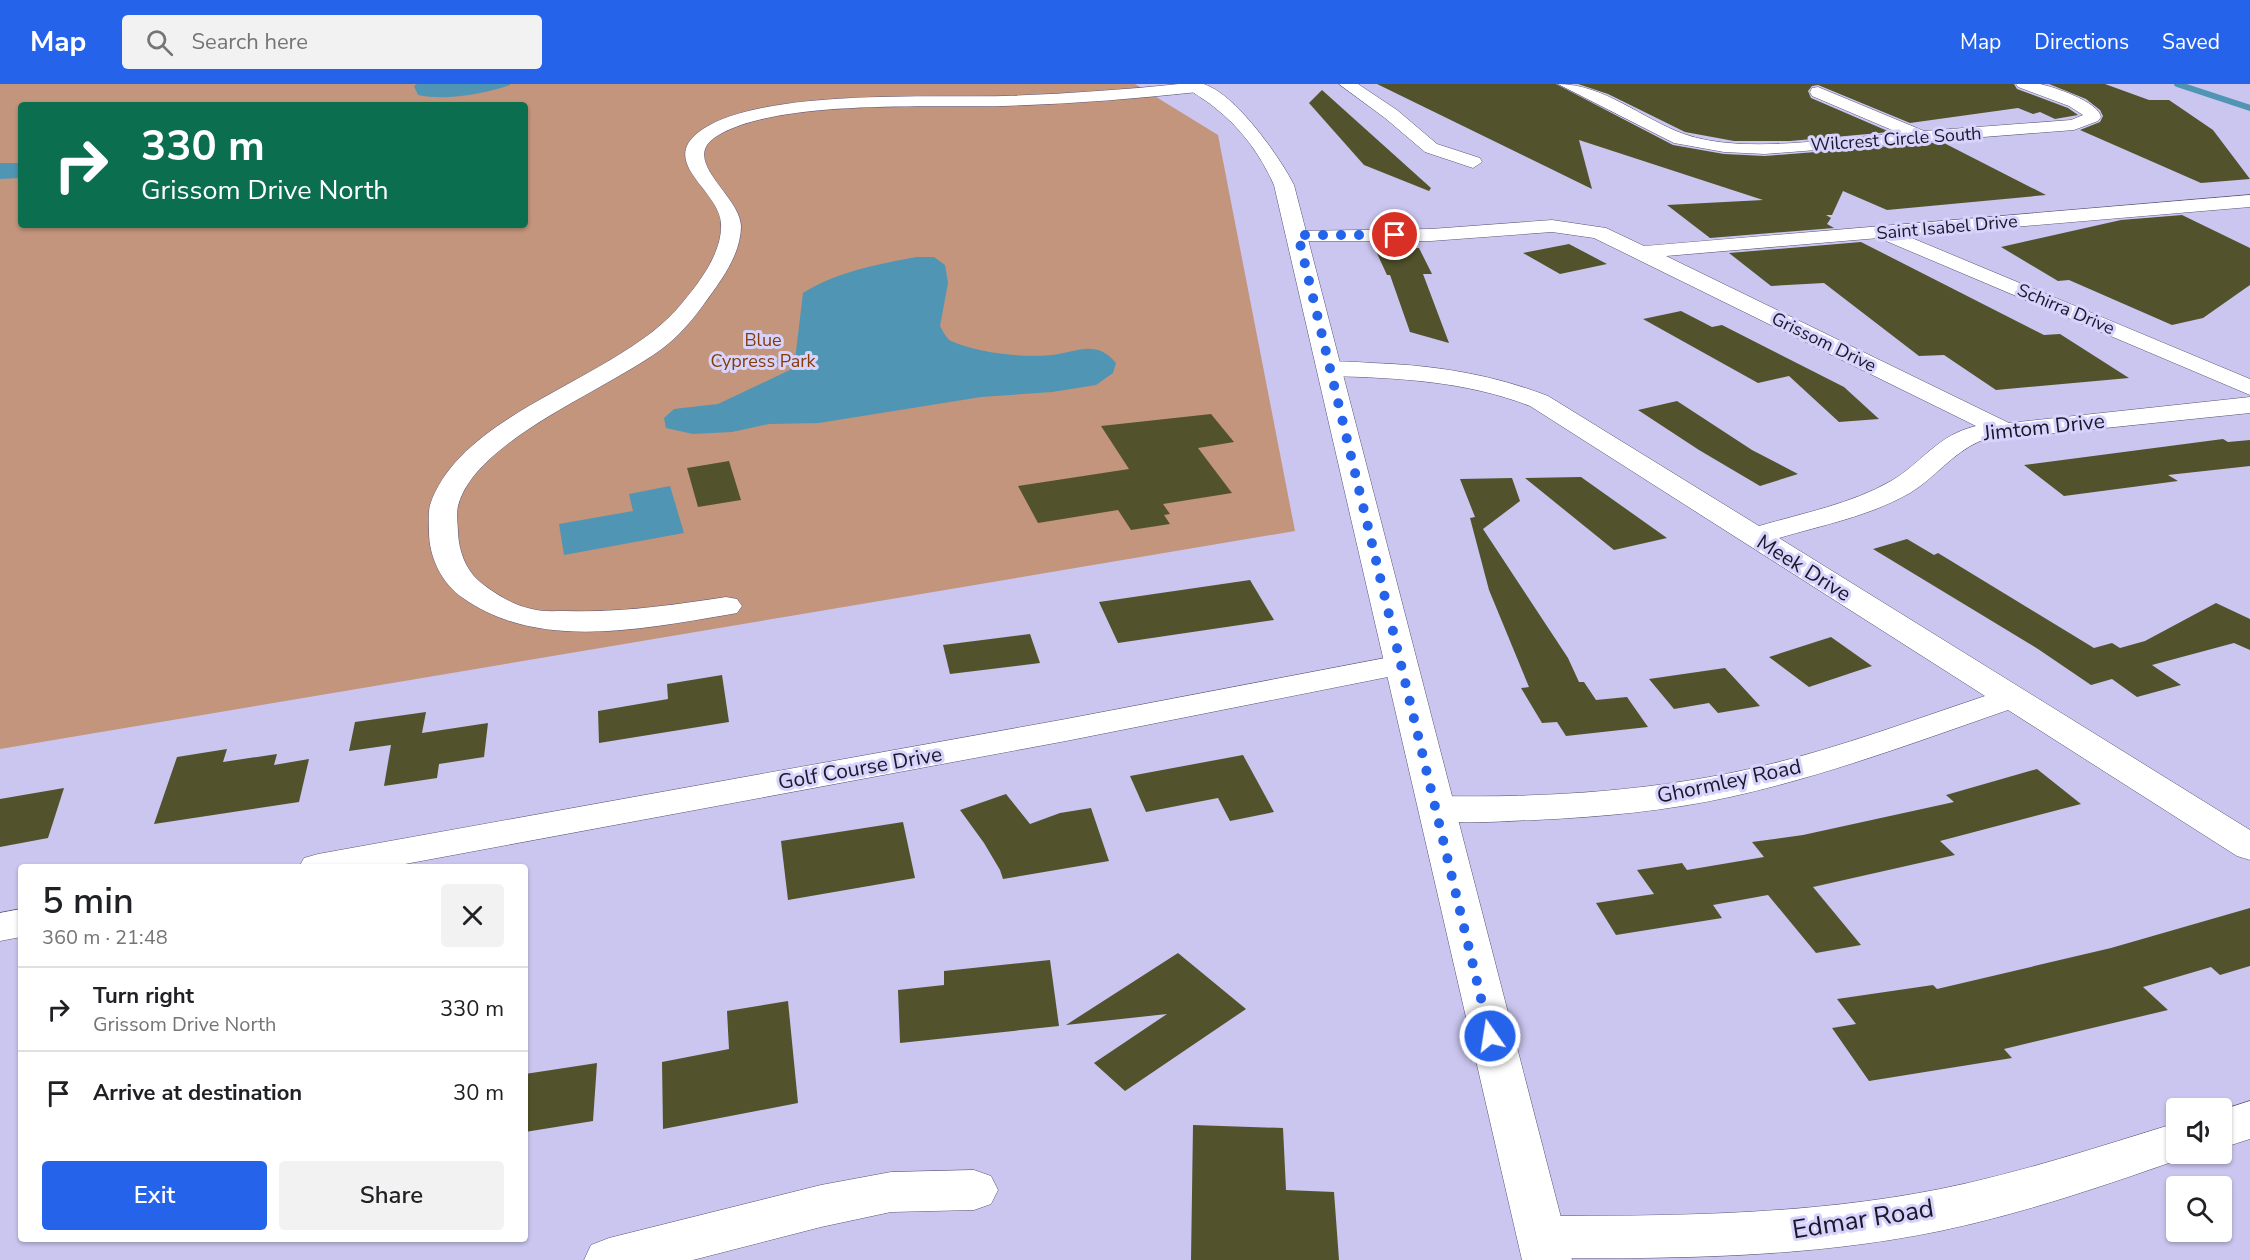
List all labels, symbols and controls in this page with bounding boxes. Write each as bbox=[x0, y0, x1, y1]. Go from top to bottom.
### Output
search box bbox=[122, 15, 542, 69]
text: Map bbox=[30, 23, 86, 61]
icon: search bbox=[143, 26, 176, 59]
text: Search here bbox=[191, 27, 308, 57]
text: Map bbox=[1960, 28, 2001, 56]
text: Directions bbox=[2034, 28, 2129, 56]
text: Saved bbox=[2162, 28, 2220, 56]
text: 330 m bbox=[141, 118, 265, 175]
street label: Wilcrest Circle South bbox=[1810, 121, 1982, 157]
icon: right bbox=[42, 126, 120, 204]
text: Grissom Drive North bbox=[141, 172, 389, 209]
pin bbox=[1369, 209, 1420, 260]
street label: Saint Isabel Drive bbox=[1875, 209, 2019, 245]
icon: arrive bbox=[1378, 218, 1411, 251]
street label: Schirra Drive bbox=[2014, 278, 2118, 340]
street label: Grissom Drive bbox=[1768, 306, 1880, 378]
park label: Blue Cypress Park bbox=[710, 328, 817, 373]
street label: Jimtom Drive bbox=[1981, 407, 2106, 447]
street label: Meek Drive bbox=[1752, 528, 1856, 608]
street label: Golf Course Drive bbox=[776, 740, 944, 796]
street label: Ghormley Road bbox=[1654, 752, 1804, 810]
text: 5 min bbox=[42, 877, 134, 926]
button: close bbox=[441, 884, 504, 947]
text: 360 m · 21:48 bbox=[42, 924, 168, 951]
text: Turn right bbox=[93, 981, 194, 1011]
icon: right bbox=[42, 993, 75, 1026]
text: 330 m bbox=[440, 994, 504, 1024]
position arrow bbox=[1458, 1004, 1522, 1068]
text: Grissom Drive North bbox=[93, 1011, 276, 1038]
icon: arrive bbox=[42, 1077, 75, 1110]
text: Arrive at destination bbox=[93, 1078, 302, 1108]
text: 30 m bbox=[453, 1078, 504, 1108]
map controls bbox=[2166, 1098, 2232, 1242]
button: sound bbox=[2166, 1098, 2232, 1164]
button: Exit bbox=[42, 1161, 267, 1230]
button: Share bbox=[279, 1161, 504, 1230]
button: search bbox=[2166, 1176, 2232, 1242]
street label: Edmar Road bbox=[1790, 1191, 1936, 1247]

